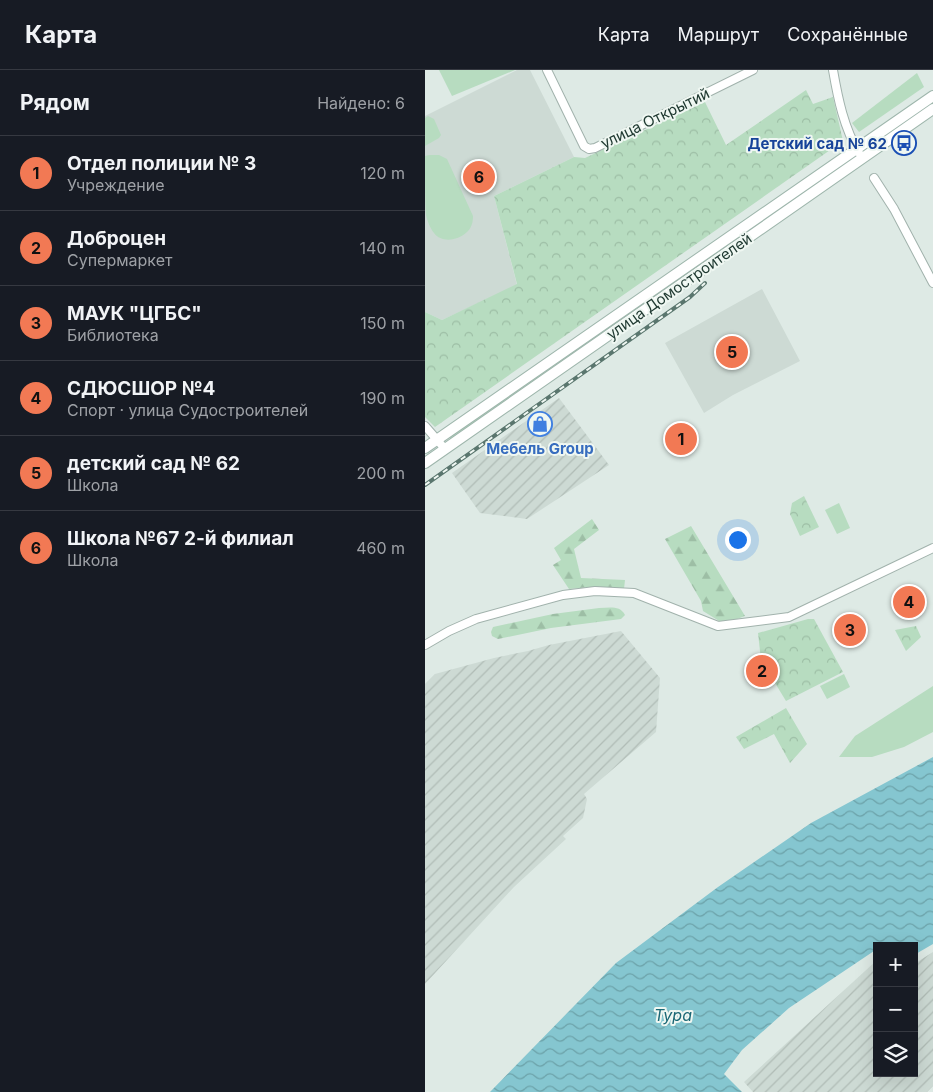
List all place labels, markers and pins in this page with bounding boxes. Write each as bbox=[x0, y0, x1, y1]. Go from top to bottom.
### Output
bus stop icon: Детский сад № 62 bbox=[891, 130, 917, 156]
place label: Детский сад № 62 bbox=[747, 134, 887, 153]
pin: 6 bbox=[463, 158, 495, 196]
pin: 5 bbox=[716, 333, 748, 371]
shop icon: Мебель Group bbox=[527, 411, 553, 437]
pin: 1 bbox=[665, 420, 697, 458]
place label: Мебель Group bbox=[486, 439, 594, 458]
pin: 4 bbox=[893, 583, 925, 621]
pin: 3 bbox=[834, 611, 866, 649]
pin: 2 bbox=[746, 652, 778, 690]

